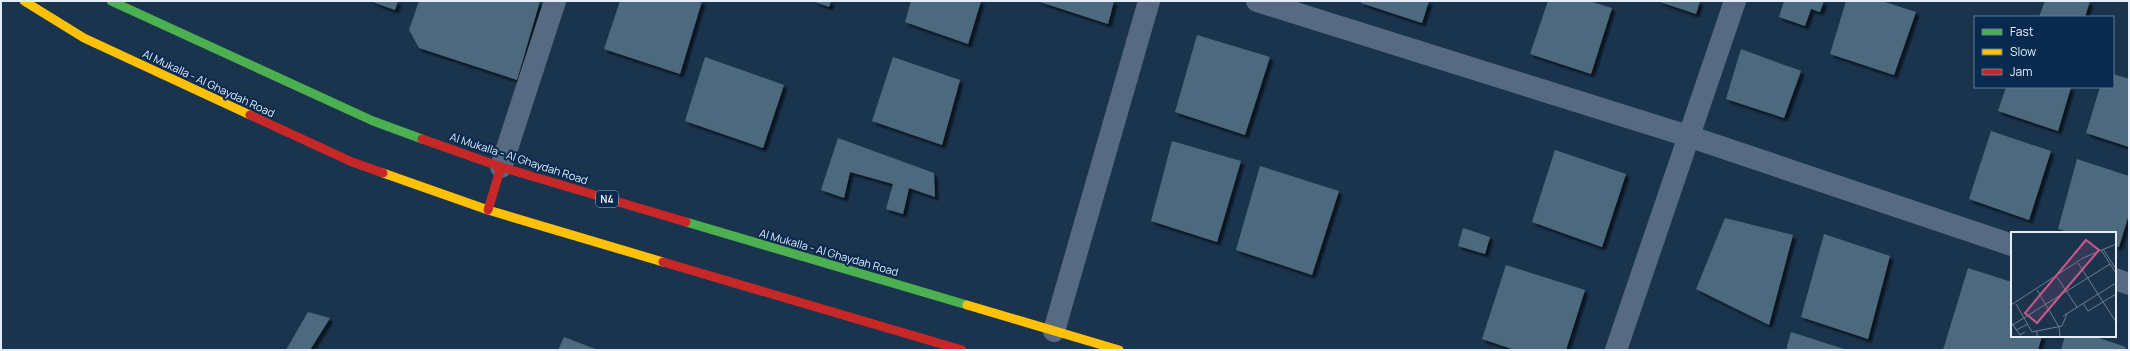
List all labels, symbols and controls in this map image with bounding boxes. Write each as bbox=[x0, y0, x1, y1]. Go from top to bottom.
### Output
legend bbox=[1974, 16, 2114, 88]
text: Fast bbox=[2010, 23, 2034, 40]
text: Slow bbox=[2010, 43, 2036, 60]
street label: Al Mukalla - Al Ghaydah Road bbox=[140, 46, 278, 120]
text: Jam bbox=[2010, 63, 2032, 80]
street label: Al Mukalla - Al Ghaydah Road bbox=[448, 129, 590, 187]
road number: N4 bbox=[596, 191, 618, 207]
street label: Al Mukalla - Al Ghaydah Road bbox=[758, 225, 900, 279]
inset map bbox=[2011, 232, 2116, 337]

